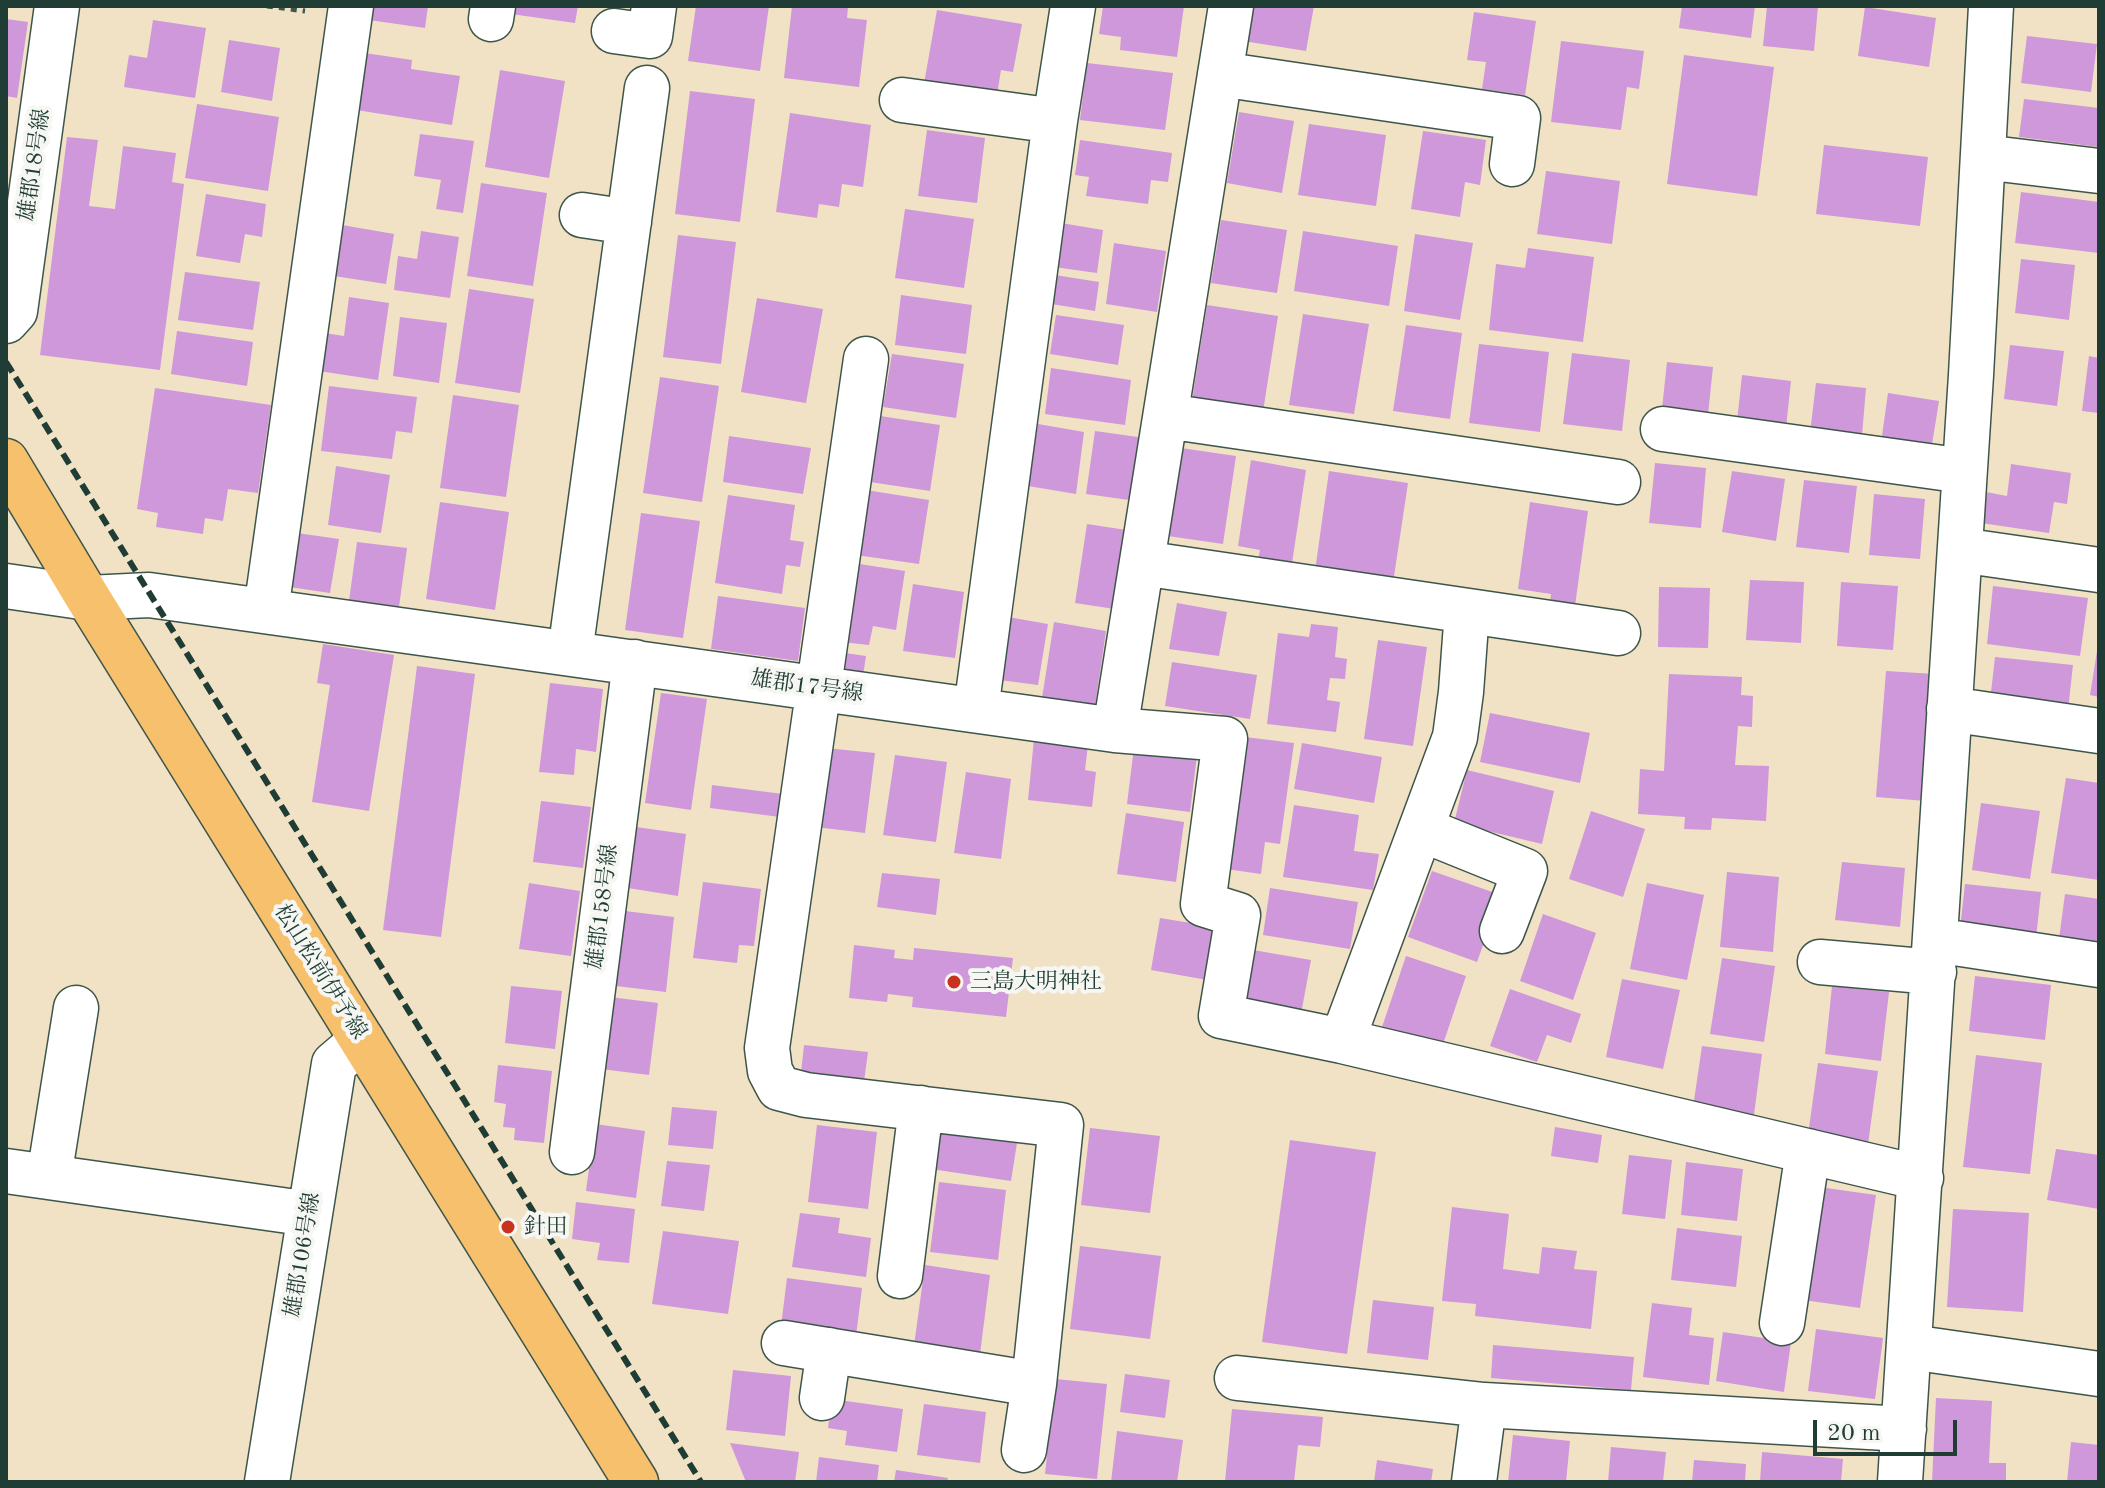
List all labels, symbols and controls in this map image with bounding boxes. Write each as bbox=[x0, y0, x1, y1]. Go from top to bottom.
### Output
street label: 雄郡18号線 bbox=[14, 107, 56, 223]
street label: 雄郡17号線 bbox=[749, 666, 865, 708]
street label: 雄郡158号線 bbox=[582, 843, 624, 971]
street label: 松山松前伊予線 bbox=[268, 900, 372, 1044]
place label: 三島大明神社 bbox=[970, 969, 1102, 995]
marker: 三島大明神社 bbox=[945, 973, 963, 991]
street label: 雄郡106号線 bbox=[280, 1191, 326, 1319]
place label: 針田 bbox=[524, 1214, 568, 1240]
marker: 針田 bbox=[499, 1218, 517, 1236]
scale bar bbox=[1817, 1404, 1961, 1454]
text: 20 m bbox=[1827, 1422, 1881, 1446]

